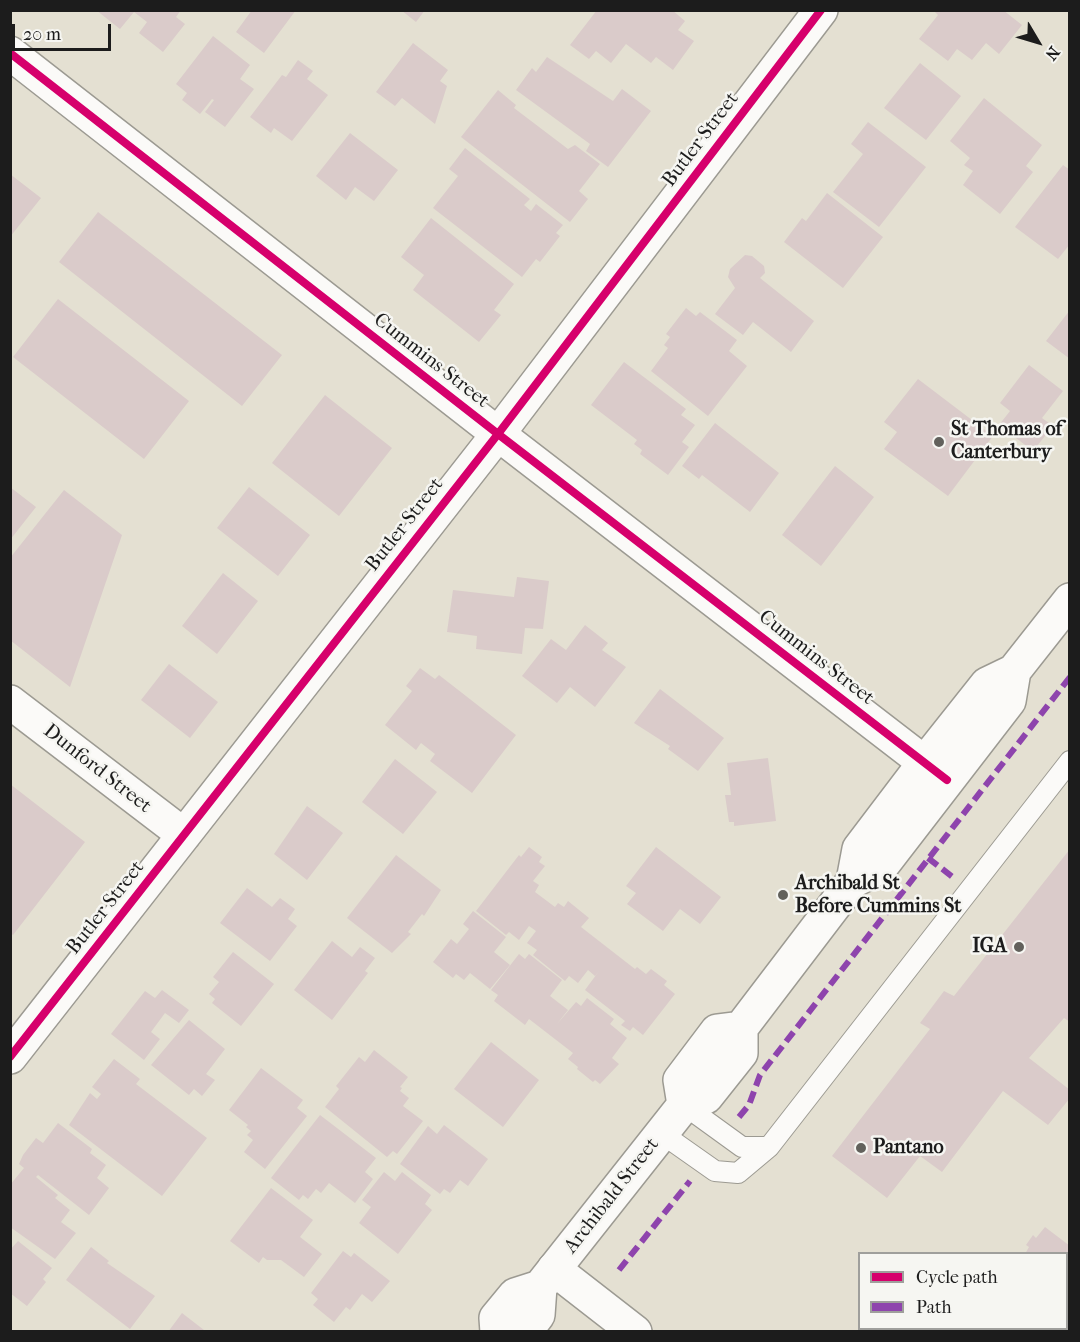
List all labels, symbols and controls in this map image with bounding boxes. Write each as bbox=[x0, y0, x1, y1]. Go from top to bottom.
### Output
scale bar bbox=[15, 12, 114, 50]
north arrow bbox=[1008, 12, 1068, 72]
text: 20 m bbox=[23, 24, 61, 45]
text: N bbox=[1041, 43, 1064, 64]
street label: Butler Street bbox=[658, 88, 744, 192]
street label: Cummins Street bbox=[368, 308, 494, 414]
place label: St Thomas of Canterbury bbox=[951, 418, 1062, 465]
marker: St Thomas of Canterbury bbox=[932, 435, 946, 449]
street label: Butler Street bbox=[361, 473, 449, 577]
street label: Cummins Street bbox=[753, 605, 879, 711]
street label: Dunford Street bbox=[38, 719, 156, 819]
street label: Butler Street bbox=[62, 856, 150, 960]
place label: Archibald St Before Cummins St bbox=[795, 872, 961, 919]
marker: Archibald St Before Cummins St bbox=[776, 888, 790, 902]
place label: IGA bbox=[972, 935, 1007, 959]
marker: IGA bbox=[1012, 940, 1026, 954]
street label: Archibald Street bbox=[559, 1133, 665, 1259]
place label: Pantano bbox=[873, 1136, 944, 1160]
marker: Pantano bbox=[854, 1141, 868, 1155]
legend bbox=[858, 1252, 1068, 1330]
text: Cycle path bbox=[916, 1267, 997, 1288]
text: Path bbox=[916, 1297, 952, 1318]

